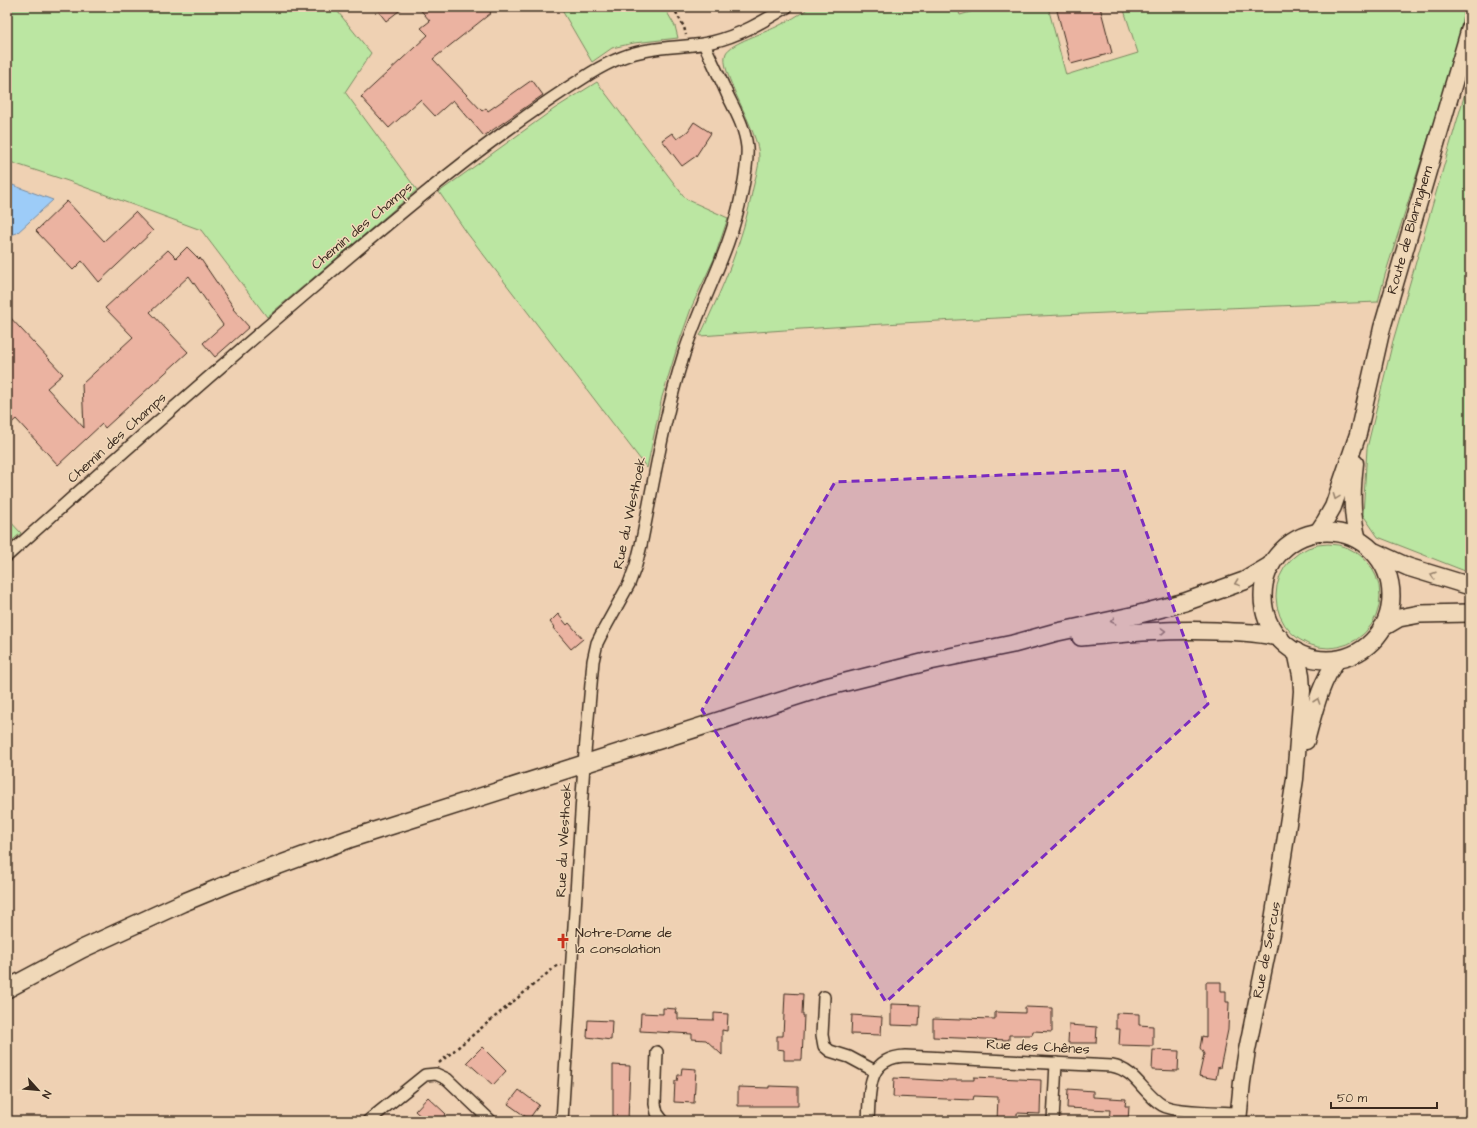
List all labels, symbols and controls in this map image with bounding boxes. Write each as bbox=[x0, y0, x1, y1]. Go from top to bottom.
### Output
street label: Route de Blaringhem bbox=[1382, 163, 1438, 297]
street label: Chemin des Champs bbox=[307, 177, 417, 275]
street label: Chemin des Champs bbox=[63, 388, 171, 488]
street label: Rue du Westhoek bbox=[608, 454, 652, 571]
one-way arrow bbox=[1333, 494, 1341, 501]
one-way arrow bbox=[1429, 571, 1436, 580]
one-way arrow bbox=[1233, 579, 1240, 587]
one-way arrow bbox=[1109, 616, 1116, 624]
one-way arrow bbox=[1160, 627, 1166, 635]
one-way arrow bbox=[1313, 698, 1321, 705]
street label: Rue du Westhoek bbox=[551, 782, 577, 898]
street label: Rue de Sercus bbox=[1248, 900, 1286, 1000]
place label: Notre-Dame de la consolation bbox=[575, 923, 672, 959]
church icon: Notre-Dame de la consolation bbox=[554, 932, 572, 950]
street label: Rue des Chênes bbox=[986, 1034, 1090, 1060]
north arrow bbox=[18, 1070, 58, 1110]
scale bar bbox=[1331, 1084, 1437, 1110]
text: N bbox=[38, 1088, 55, 1101]
text: 50 m bbox=[1337, 1090, 1368, 1107]

